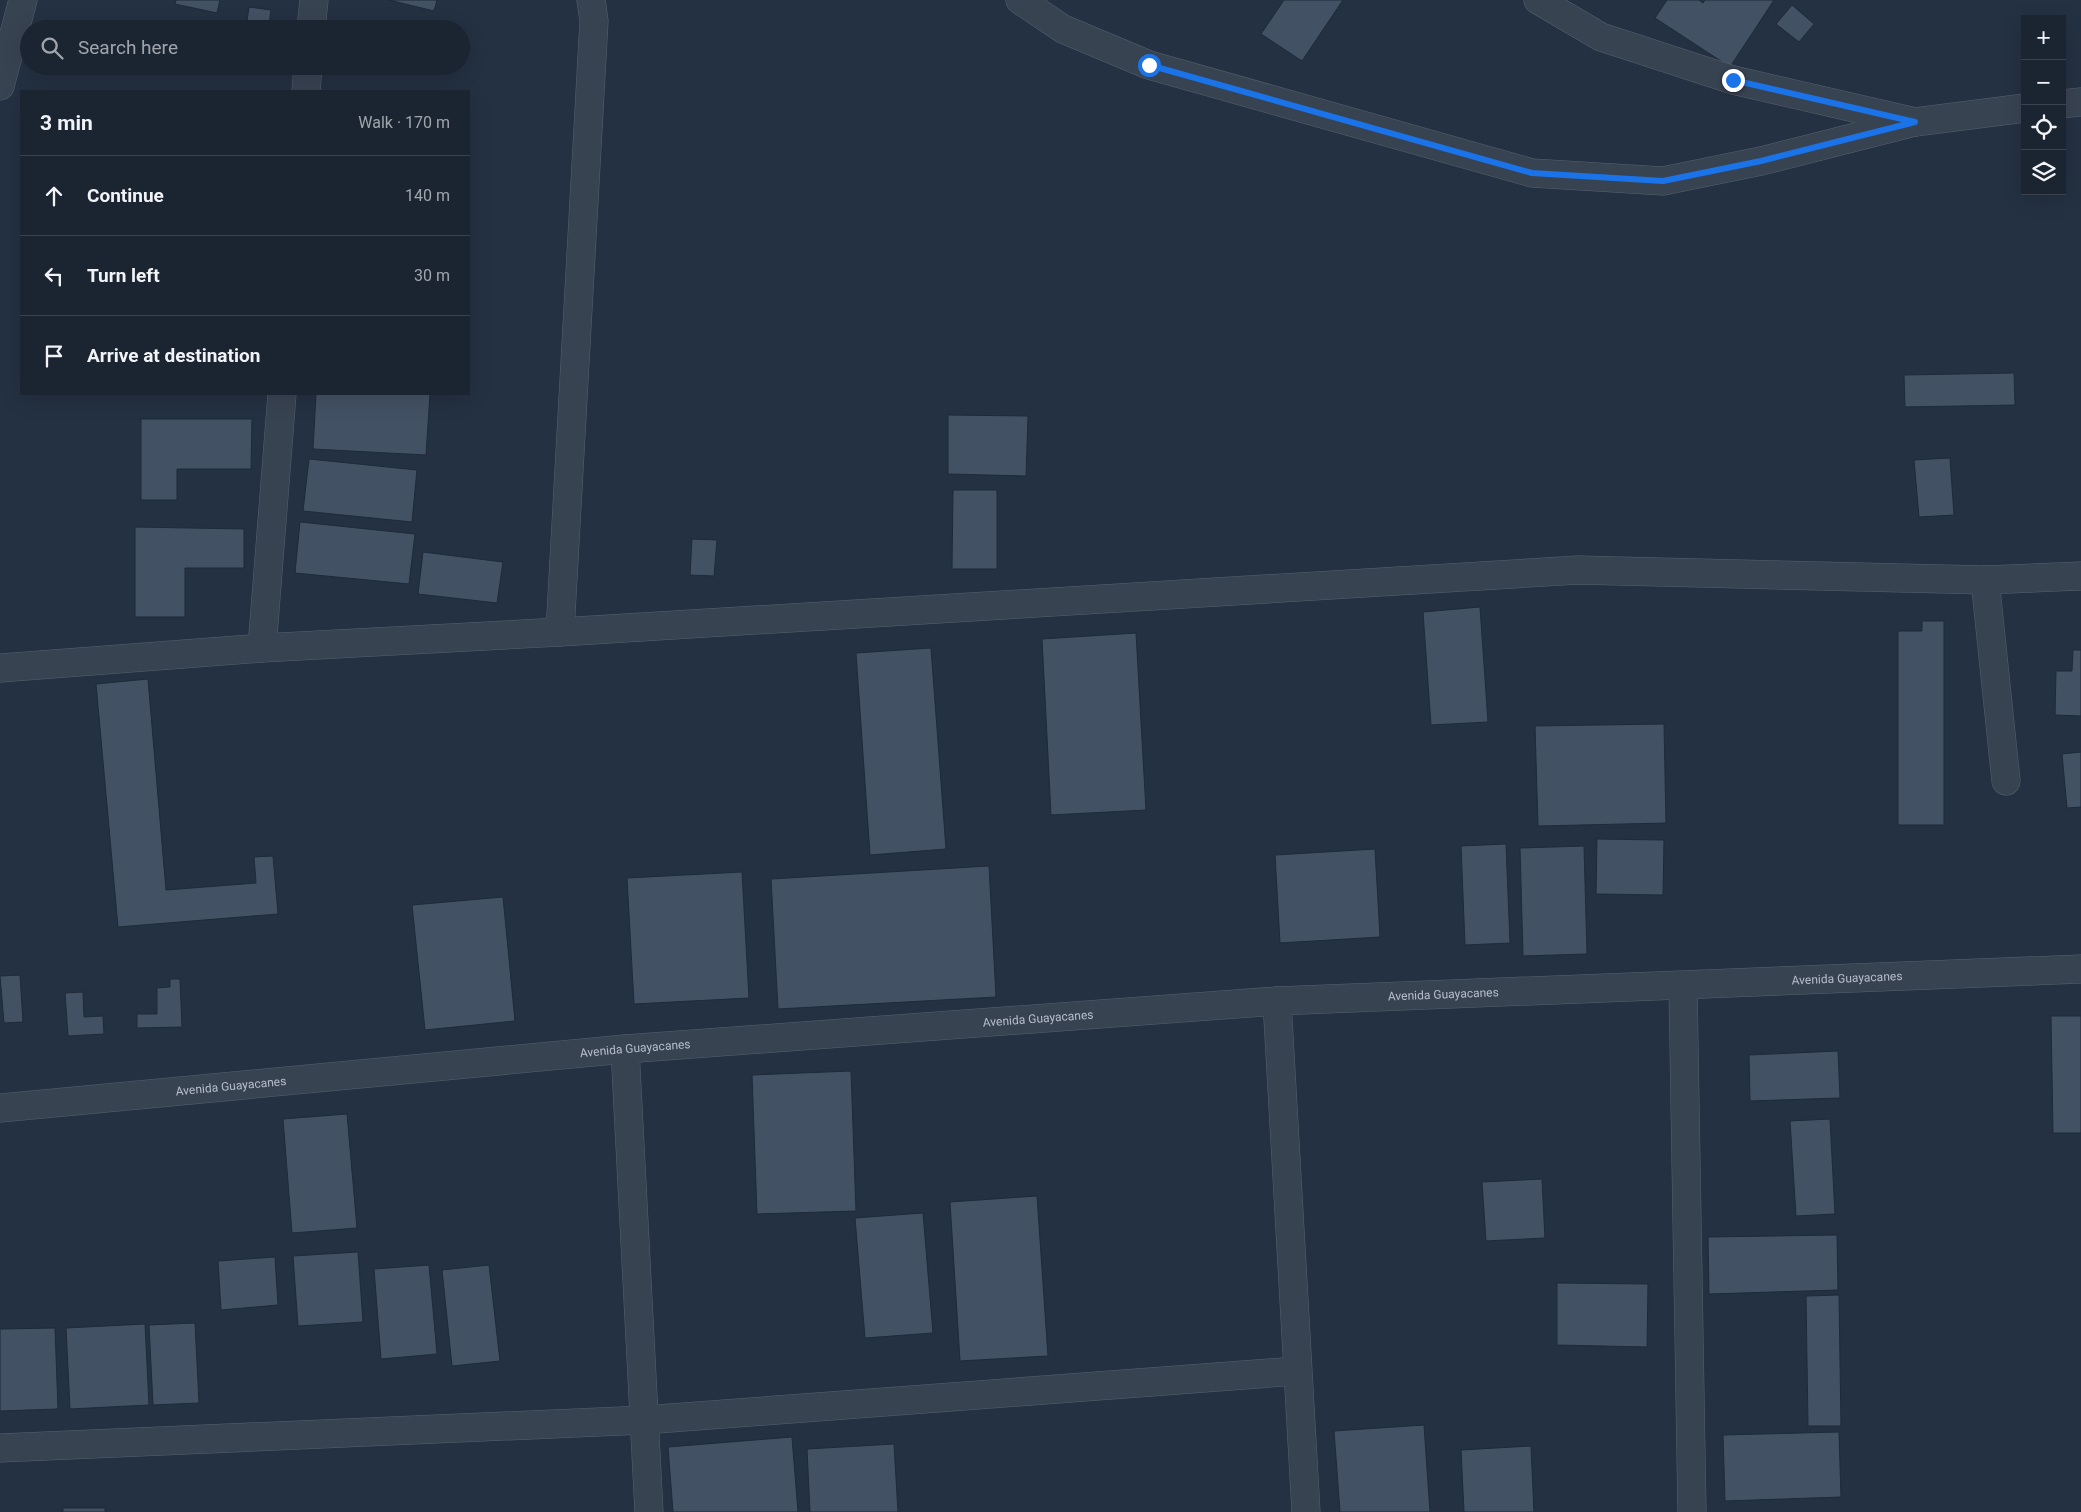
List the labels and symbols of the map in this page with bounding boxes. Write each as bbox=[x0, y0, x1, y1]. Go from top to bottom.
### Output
route start bbox=[1138, 54, 1161, 77]
route end bbox=[1722, 69, 1745, 92]
street label: Avenida Guayacanes bbox=[1791, 969, 1903, 988]
street label: Avenida Guayacanes bbox=[1388, 985, 1499, 1004]
street label: Avenida Guayacanes bbox=[982, 1008, 1094, 1030]
street label: Avenida Guayacanes bbox=[579, 1037, 691, 1060]
street label: Avenida Guayacanes bbox=[175, 1074, 287, 1098]

